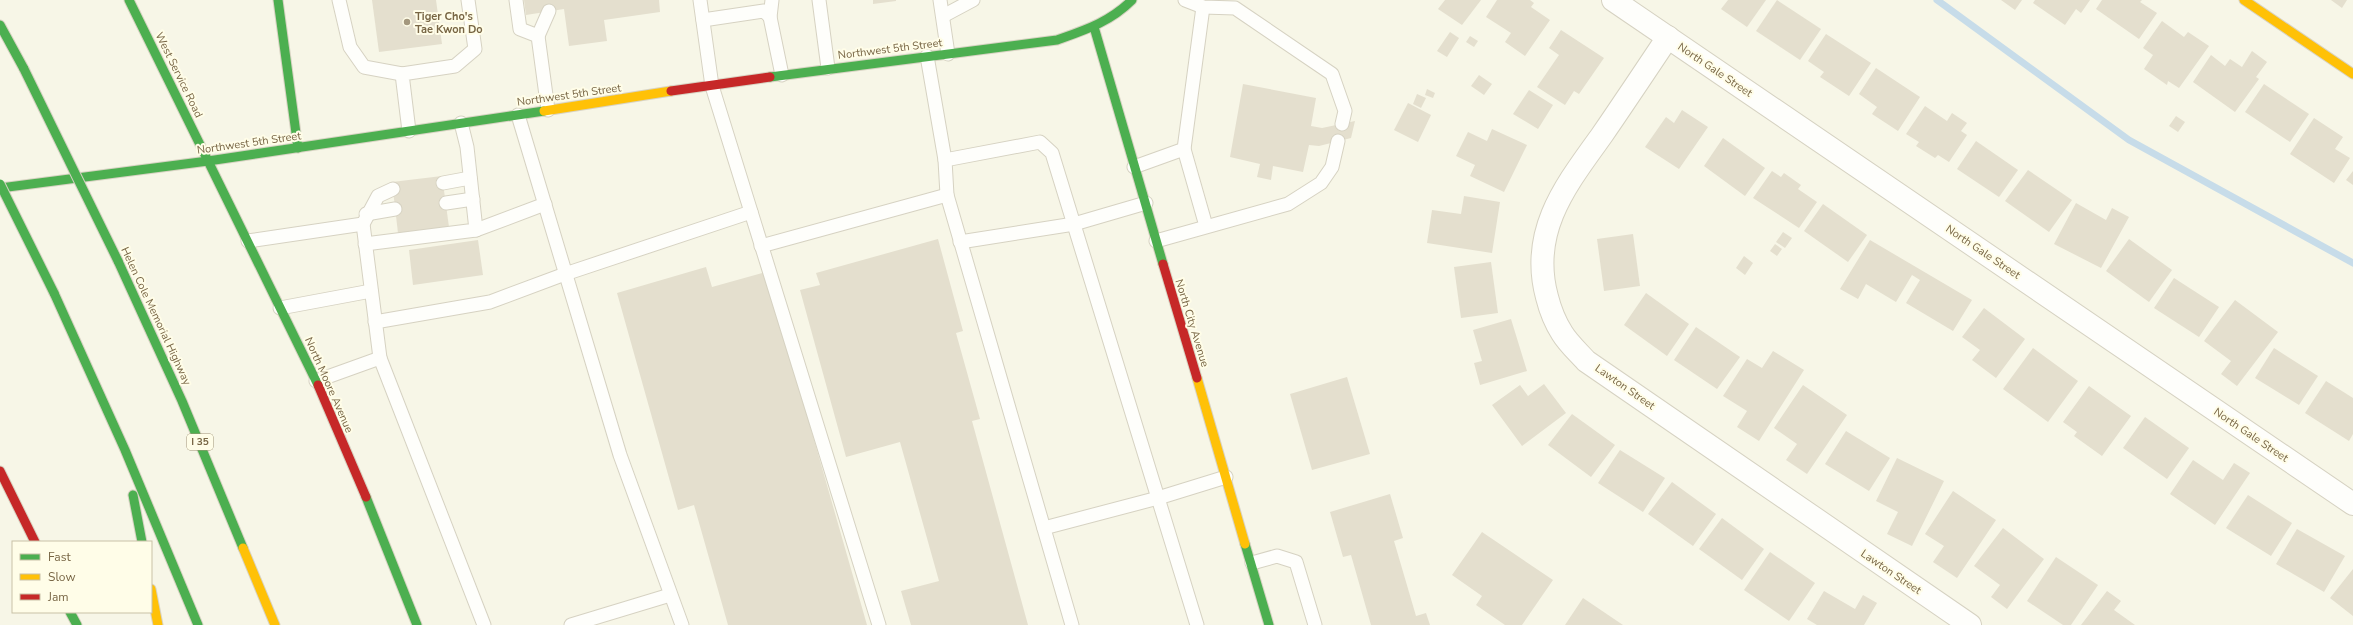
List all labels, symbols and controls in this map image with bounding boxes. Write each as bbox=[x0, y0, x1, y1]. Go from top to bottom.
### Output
place label: Tiger Cho's Tae Kwon Do bbox=[415, 9, 483, 37]
marker: Tiger Cho's Tae Kwon Do bbox=[402, 17, 412, 27]
street label: West Service Road bbox=[152, 30, 206, 120]
street label: Northwest 5th Street bbox=[837, 35, 943, 63]
street label: North Gale Street bbox=[1675, 39, 1755, 101]
street label: Northwest 5th Street bbox=[516, 80, 622, 110]
street label: Northwest 5th Street bbox=[196, 128, 302, 158]
street label: North Gale Street bbox=[1943, 221, 2023, 283]
street label: Helen Cole Memorial Highway bbox=[117, 245, 195, 388]
street label: North City Avenue bbox=[1171, 277, 1213, 369]
street label: North Moore Avenue bbox=[301, 335, 357, 435]
street label: Lawton Street bbox=[1592, 361, 1658, 413]
street label: North Gale Street bbox=[2211, 404, 2291, 466]
road number: I 35 bbox=[187, 434, 213, 450]
legend bbox=[12, 541, 152, 613]
street label: Lawton Street bbox=[1858, 546, 1924, 598]
text: Fast bbox=[48, 549, 71, 565]
text: Slow bbox=[48, 569, 76, 585]
text: Jam bbox=[47, 589, 69, 605]

